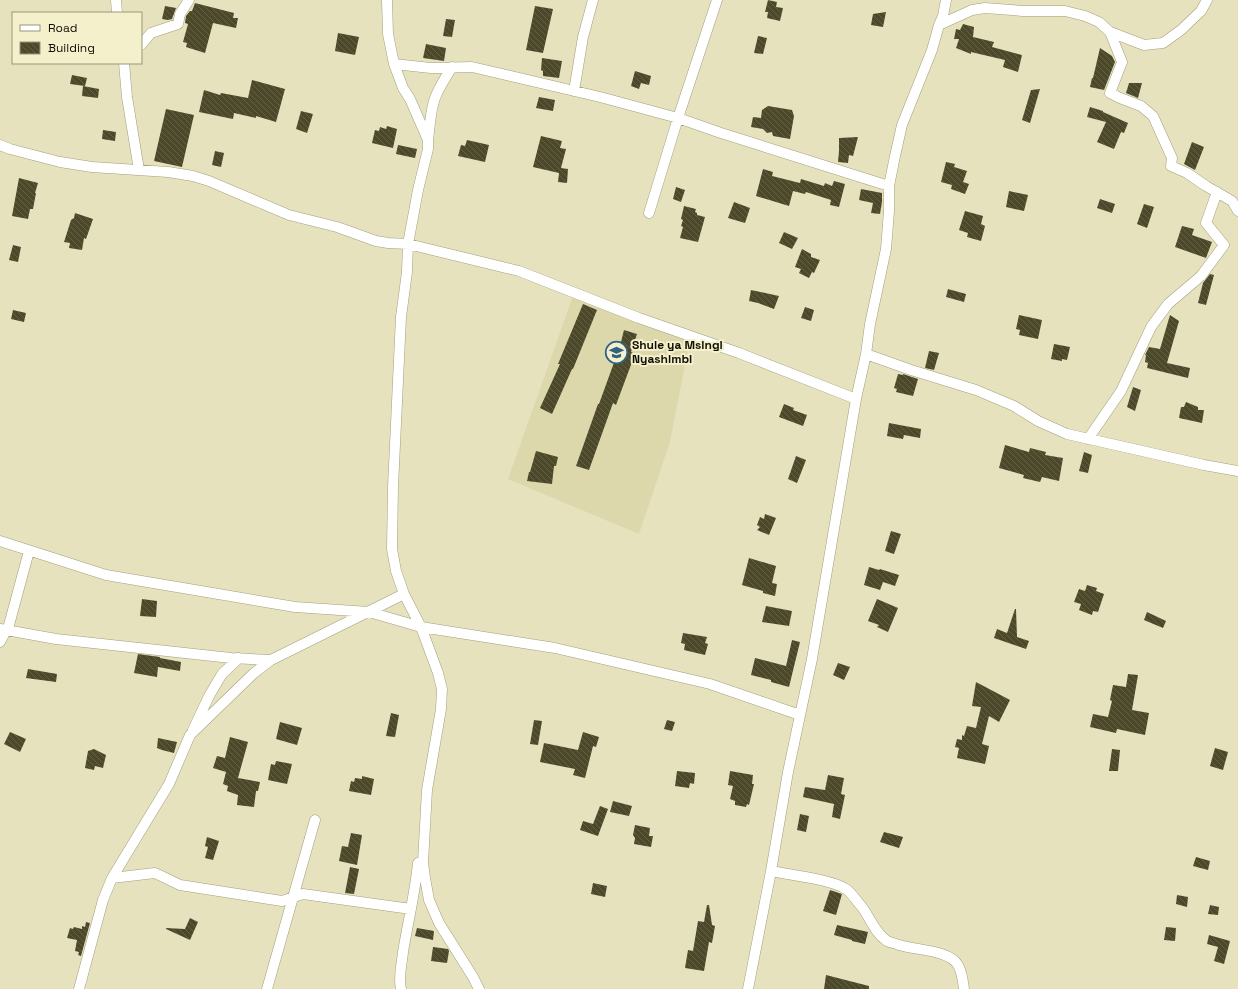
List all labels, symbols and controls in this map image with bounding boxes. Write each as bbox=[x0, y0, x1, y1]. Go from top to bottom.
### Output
legend bbox=[12, 12, 142, 64]
text: Road bbox=[48, 20, 77, 36]
text: Building bbox=[48, 40, 95, 56]
place label: Shule ya Msingi Nyashimbi bbox=[632, 337, 723, 367]
school or university icon: Shule ya Msingi Nyashimbi bbox=[603, 339, 629, 365]

